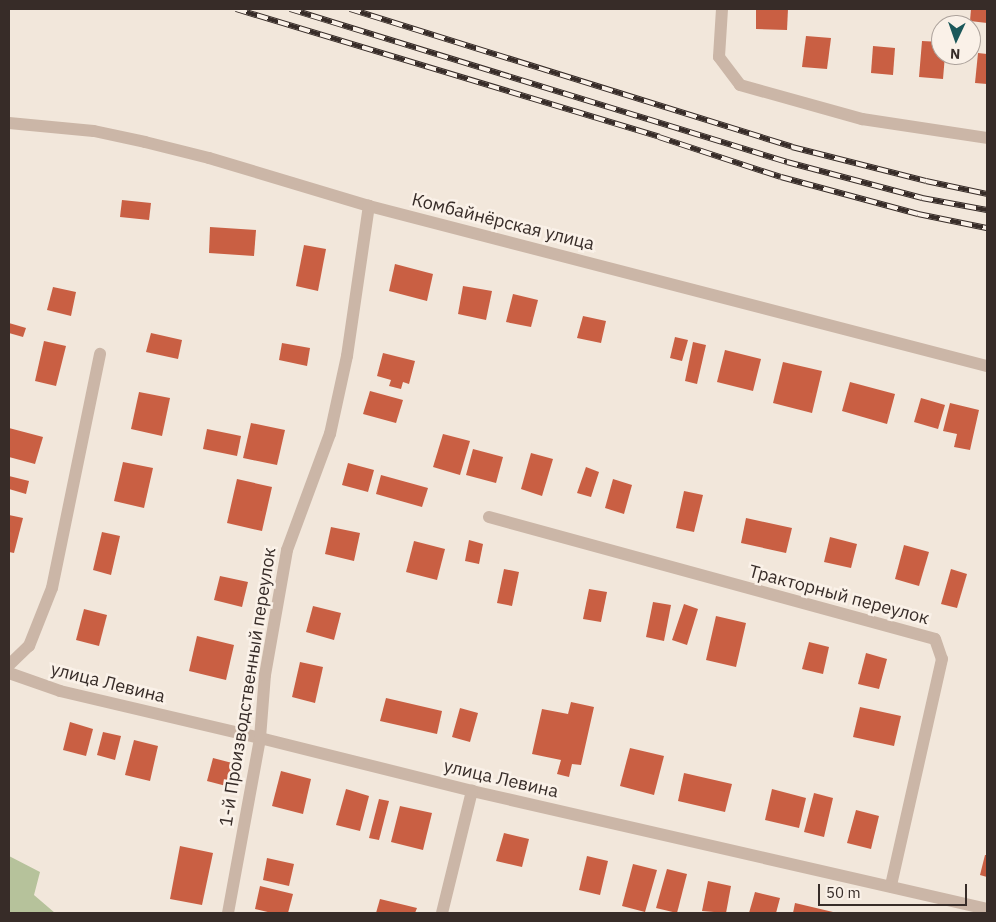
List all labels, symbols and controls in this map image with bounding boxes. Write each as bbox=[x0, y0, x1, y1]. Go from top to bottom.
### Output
north arrow bbox=[931, 15, 981, 65]
text: N bbox=[950, 45, 961, 63]
street label: Комбайнёрская улица bbox=[409, 189, 597, 255]
street label: 1-й Производственный переулок bbox=[215, 546, 281, 828]
street label: Тракторный переулок bbox=[746, 561, 932, 629]
street label: улица Левина bbox=[49, 658, 167, 708]
street label: улица Левина bbox=[442, 755, 560, 803]
scale bar bbox=[821, 874, 970, 906]
text: 50 m bbox=[826, 883, 861, 902]

